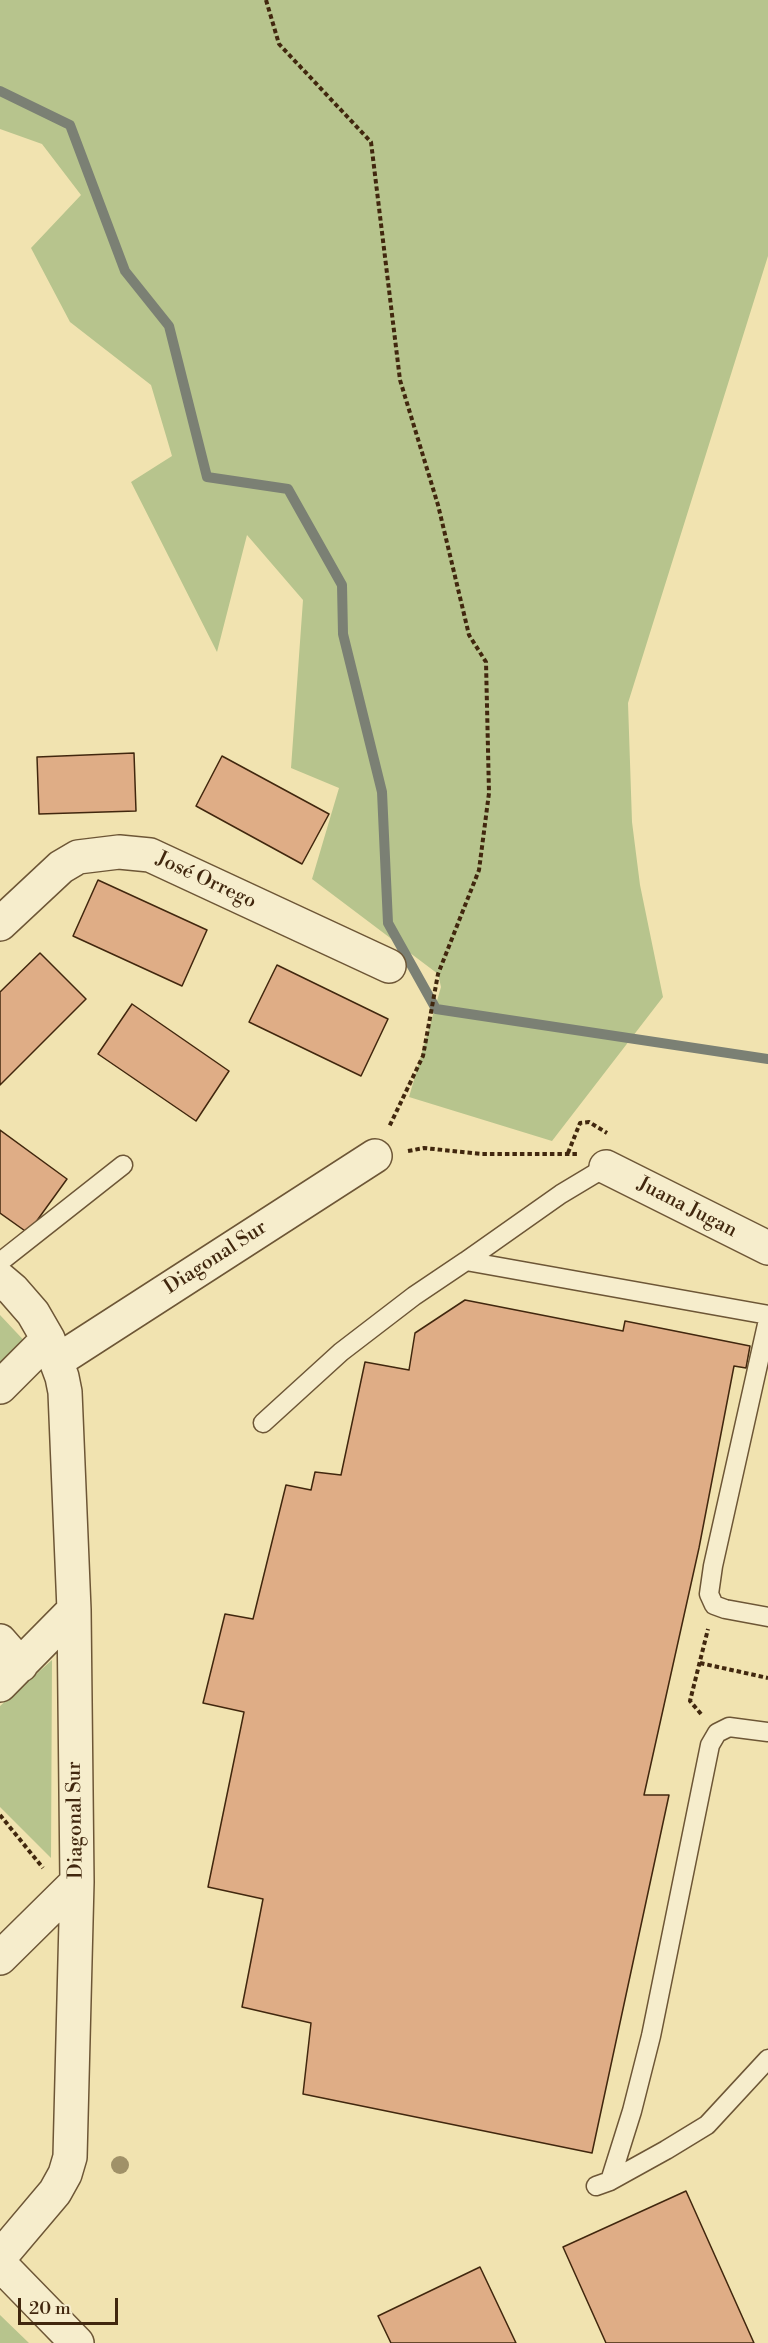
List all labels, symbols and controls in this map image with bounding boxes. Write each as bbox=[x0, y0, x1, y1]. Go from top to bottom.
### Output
street label: José Orrego bbox=[152, 847, 260, 915]
street label: Juana Jugan bbox=[633, 1173, 741, 1243]
street label: Diagonal Sur bbox=[160, 1216, 272, 1300]
street label: Diagonal Sur bbox=[63, 1761, 89, 1879]
scale bar bbox=[21, 2286, 122, 2324]
text: 20 m bbox=[29, 2297, 71, 2320]

